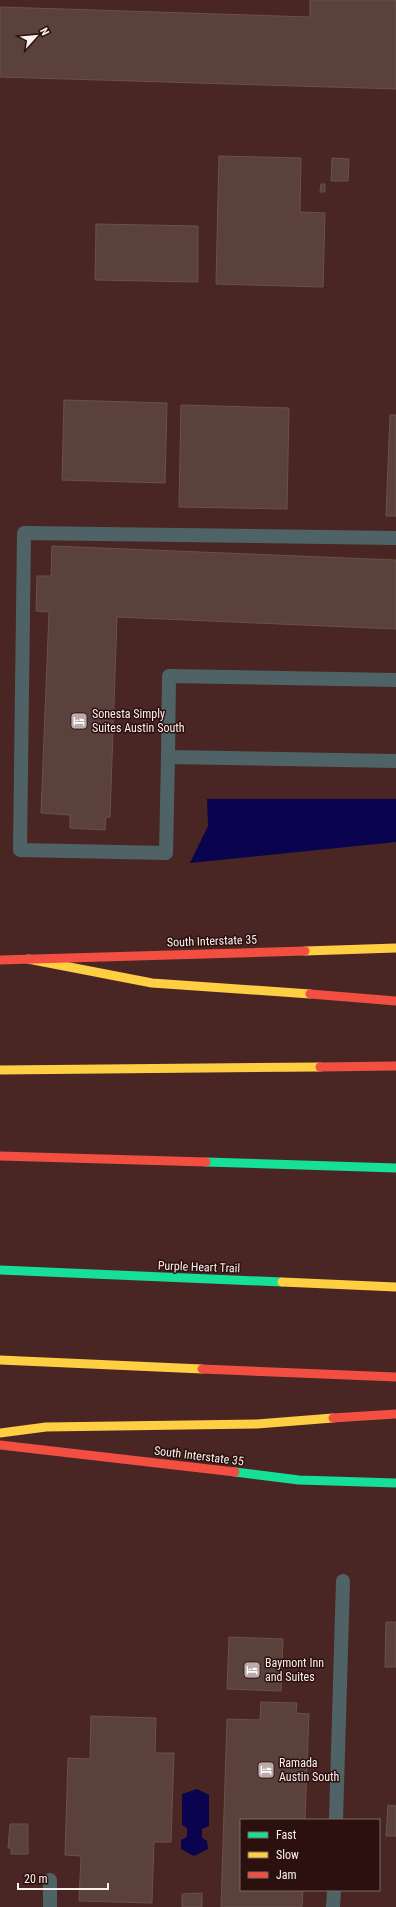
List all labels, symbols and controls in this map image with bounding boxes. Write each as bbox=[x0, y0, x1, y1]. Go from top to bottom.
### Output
north arrow bbox=[16, 16, 56, 56]
text: N bbox=[37, 26, 52, 38]
place label: Sonesta Simply Suites Austin South bbox=[92, 707, 185, 735]
hotel icon: Sonesta Simply Suites Austin South bbox=[69, 711, 89, 731]
street label: South Interstate 35 bbox=[167, 932, 257, 950]
street label: Purple Heart Trail bbox=[158, 1259, 240, 1275]
street label: South Interstate 35 bbox=[153, 1444, 245, 1468]
place label: Baymont Inn and Suites bbox=[265, 1656, 324, 1684]
hotel icon: Baymont Inn and Suites bbox=[242, 1660, 262, 1680]
place label: Ramada Austin South bbox=[279, 1756, 340, 1784]
hotel icon: Ramada Austin South bbox=[256, 1760, 276, 1780]
legend bbox=[240, 1819, 380, 1891]
text: Fast bbox=[276, 1828, 297, 1842]
text: Slow bbox=[276, 1848, 299, 1862]
scale bar bbox=[18, 1865, 108, 1891]
text: Jam bbox=[276, 1868, 297, 1882]
text: 20 m bbox=[24, 1872, 48, 1886]

